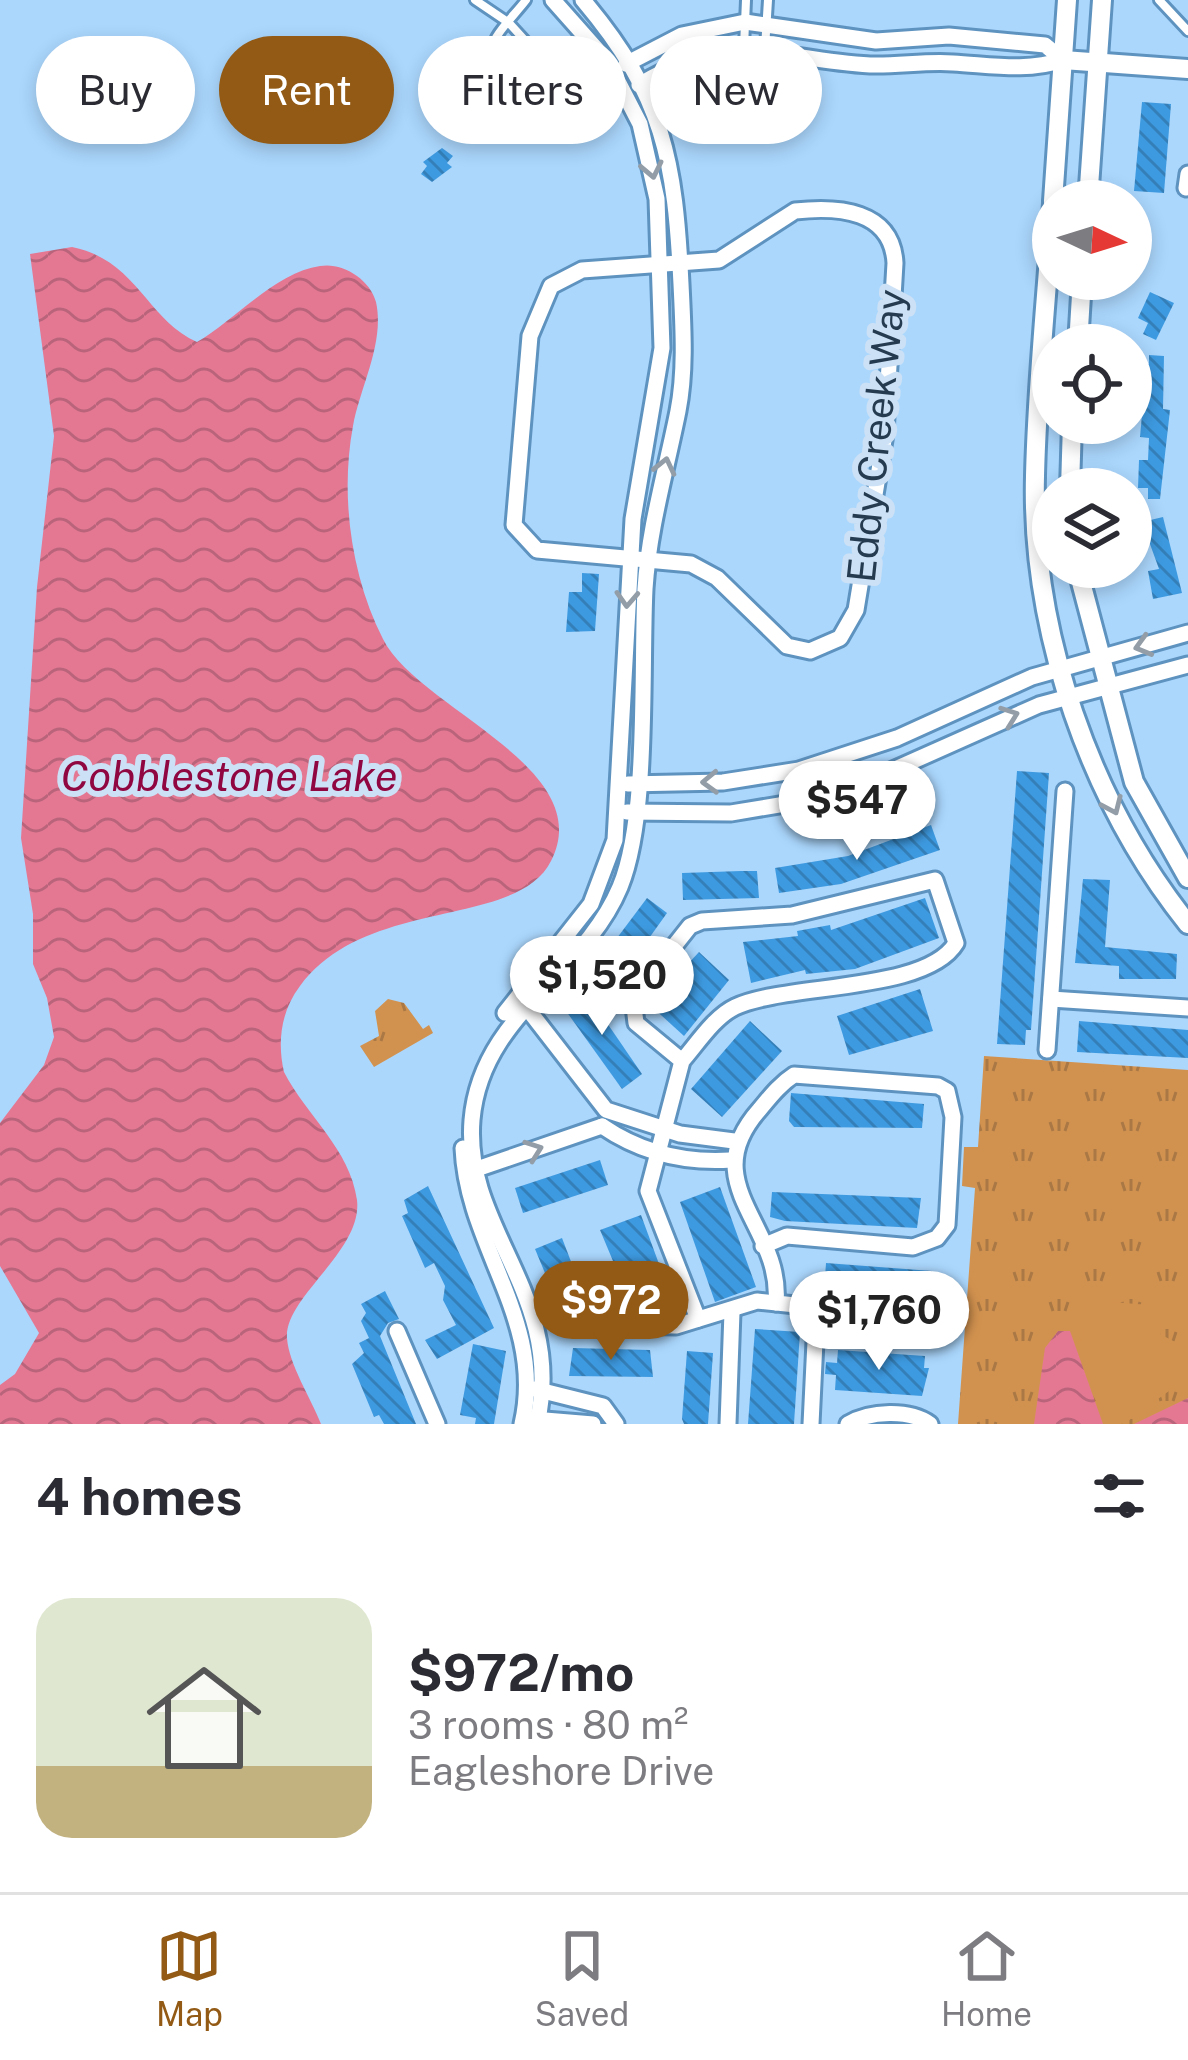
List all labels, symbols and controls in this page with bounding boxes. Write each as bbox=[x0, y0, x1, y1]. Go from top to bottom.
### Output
chip: Buy bbox=[36, 36, 195, 144]
chip: Rent bbox=[219, 36, 394, 144]
chip: Filters bbox=[418, 36, 626, 144]
chip: New bbox=[650, 36, 822, 144]
one-way arrow bbox=[638, 160, 663, 180]
north arrow bbox=[1032, 180, 1152, 300]
map controls bbox=[1032, 180, 1152, 588]
street label: Eddy Creek Way bbox=[838, 287, 914, 585]
button: locate bbox=[1032, 324, 1152, 444]
one-way arrow bbox=[651, 457, 676, 477]
button: layers bbox=[1032, 468, 1152, 588]
one-way arrow bbox=[615, 590, 641, 609]
one-way arrow bbox=[1133, 632, 1154, 657]
one-way arrow bbox=[998, 705, 1019, 730]
water label: Cobblestone Lake bbox=[60, 751, 398, 800]
pin: $547 bbox=[786, 761, 928, 863]
one-way arrow bbox=[700, 769, 719, 795]
text: $547 bbox=[806, 777, 908, 823]
one-way arrow bbox=[1098, 793, 1122, 815]
pin: $1,520 bbox=[504, 936, 700, 1038]
text: $1,520 bbox=[537, 952, 667, 998]
one-way arrow bbox=[522, 1140, 543, 1164]
pin: $972 bbox=[540, 1261, 682, 1363]
pin: $1,760 bbox=[781, 1271, 977, 1373]
text: $972 bbox=[561, 1277, 661, 1323]
text: $1,760 bbox=[816, 1287, 942, 1333]
icon: filters bbox=[1086, 1463, 1152, 1529]
text: 4 homes bbox=[36, 1467, 242, 1526]
text: $972/mo bbox=[408, 1643, 634, 1702]
icon: home bbox=[132, 1646, 276, 1790]
text: 3 rooms · 80 m² bbox=[408, 1702, 688, 1748]
text: Eagleshore Drive bbox=[408, 1748, 714, 1794]
tab: Map bbox=[156, 1923, 223, 2033]
tab: Saved bbox=[535, 1923, 629, 2033]
tab: Home bbox=[941, 1923, 1032, 2033]

